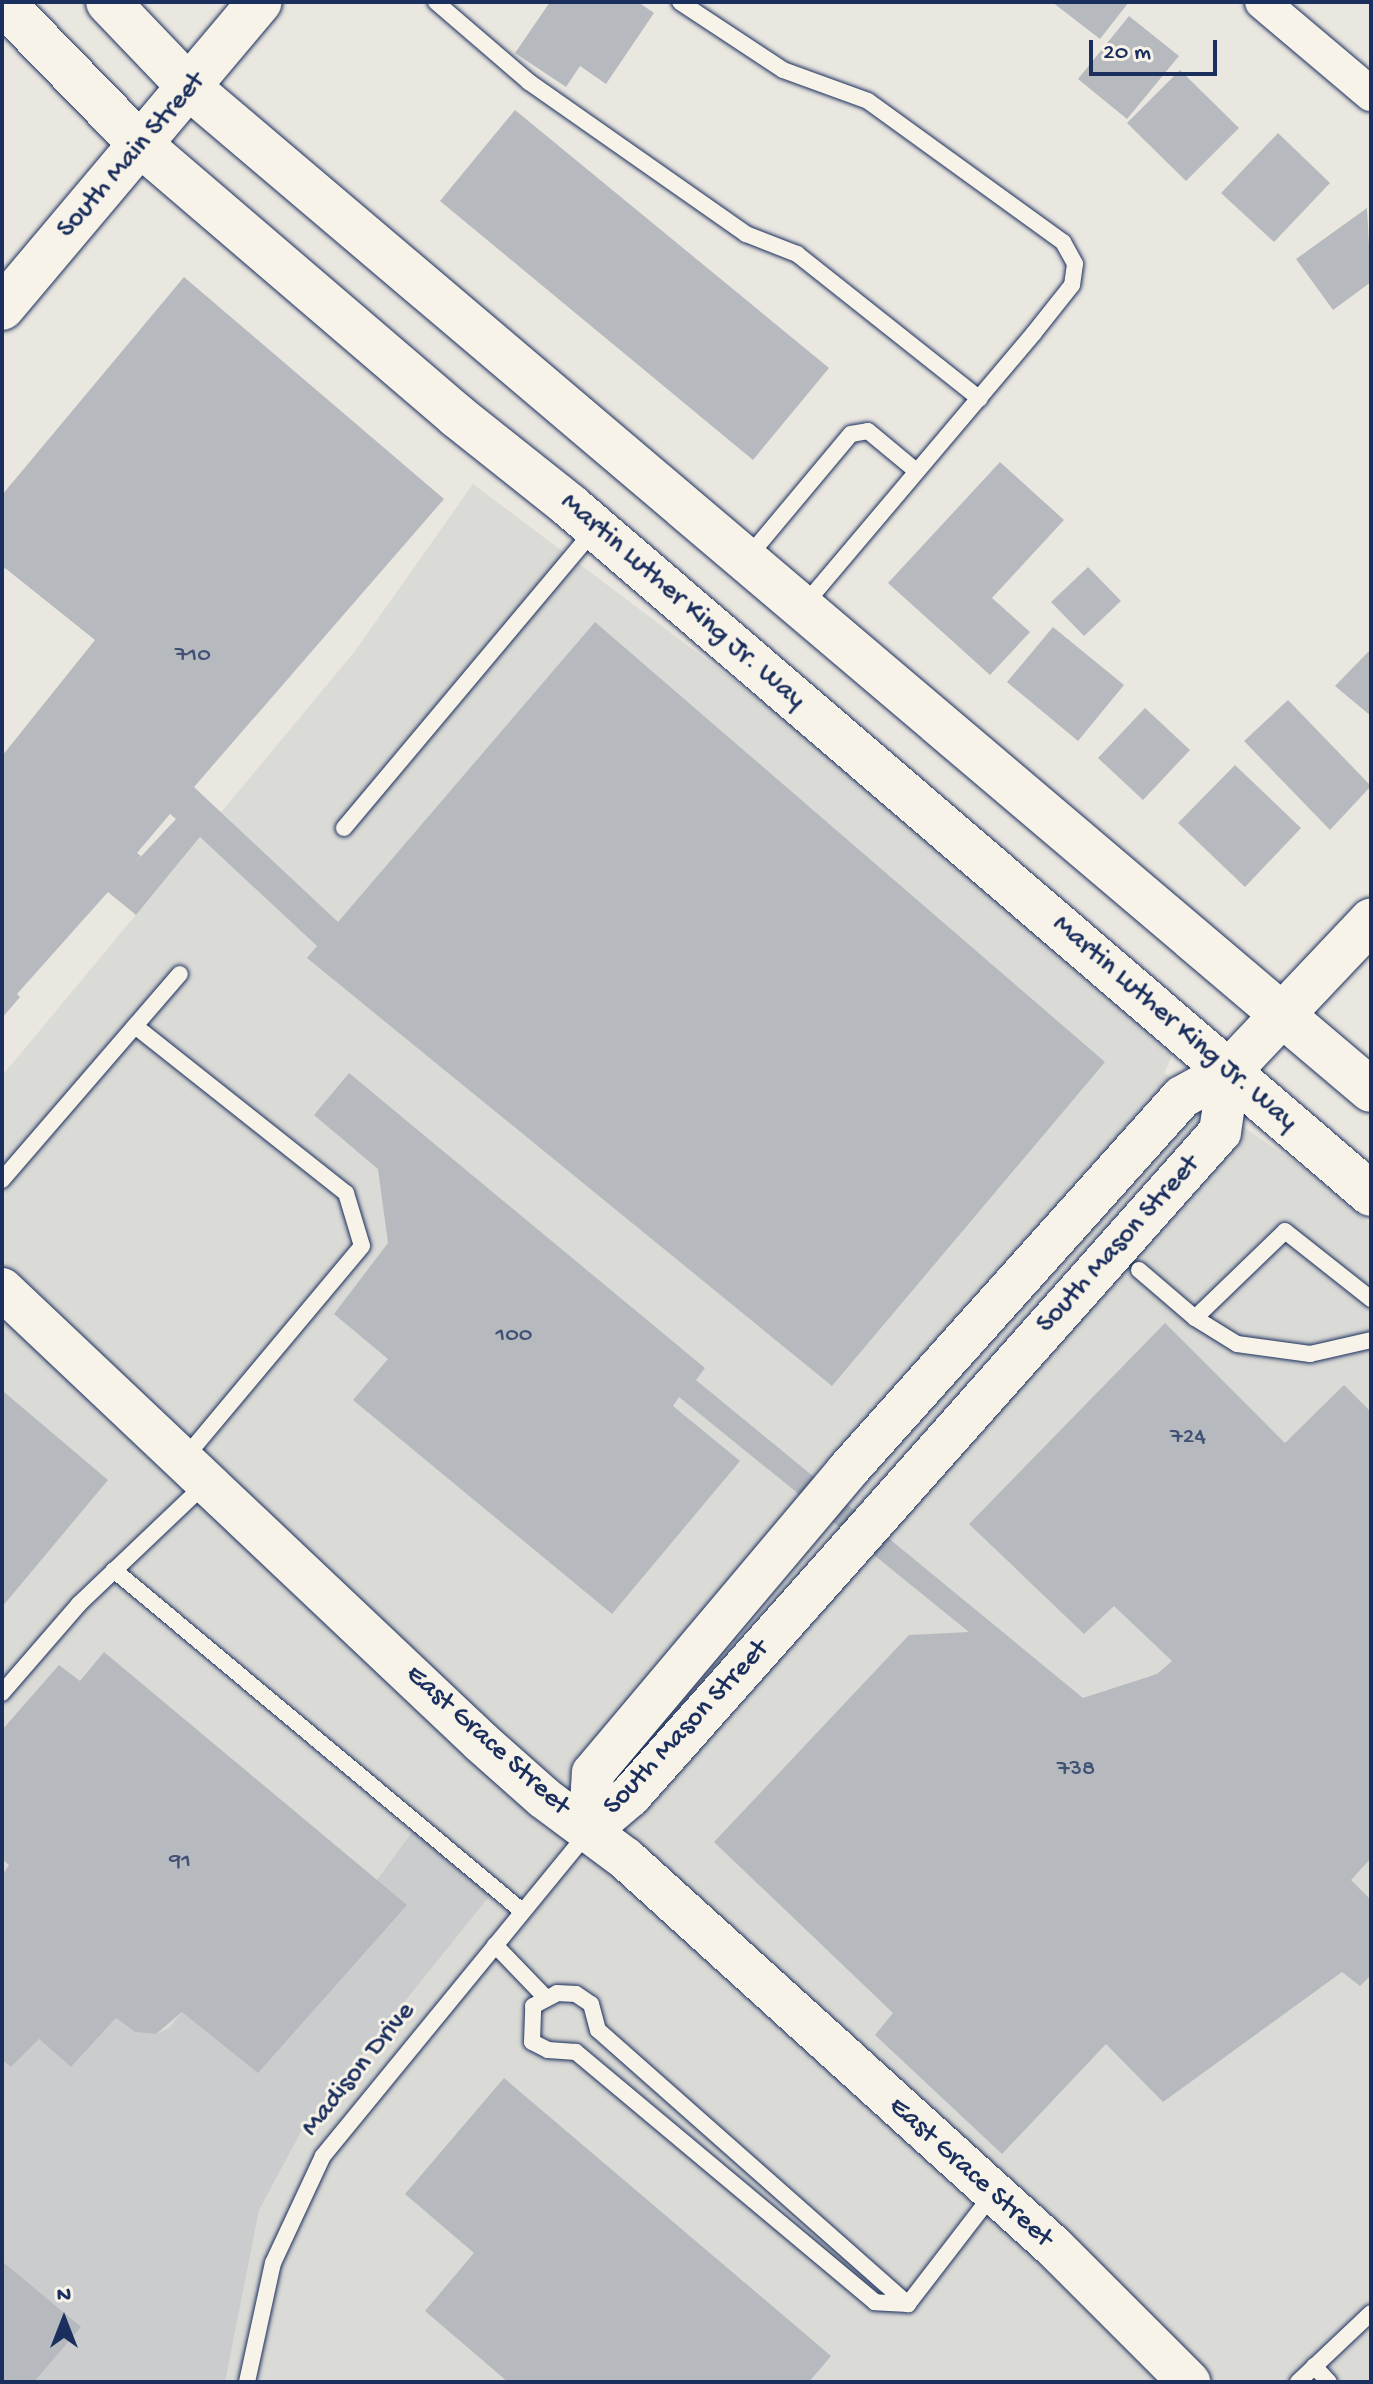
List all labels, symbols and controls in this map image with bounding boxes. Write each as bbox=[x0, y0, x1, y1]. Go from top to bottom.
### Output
scale bar bbox=[1093, 24, 1221, 74]
text: 20 m bbox=[1103, 39, 1151, 68]
street label: South Main Street bbox=[51, 66, 213, 246]
street label: Martin Luther King Jr. Way bbox=[553, 486, 811, 718]
house number: 710 bbox=[175, 642, 211, 670]
street label: Martin Luther King Jr. Way bbox=[1045, 908, 1303, 1140]
street label: South Mason Street bbox=[1030, 1149, 1208, 1341]
house number: 100 bbox=[496, 1322, 532, 1350]
house number: 724 bbox=[1170, 1424, 1206, 1452]
street label: South Mason Street bbox=[597, 1633, 777, 1823]
street label: East Grace Street bbox=[398, 1658, 576, 1824]
house number: 738 bbox=[1057, 1756, 1095, 1784]
house number: 91 bbox=[169, 1848, 191, 1876]
street label: Madison Drive bbox=[295, 1996, 423, 2144]
street label: East Grace Street bbox=[881, 2090, 1059, 2256]
north arrow bbox=[24, 2280, 104, 2360]
text: N bbox=[57, 2283, 71, 2309]

